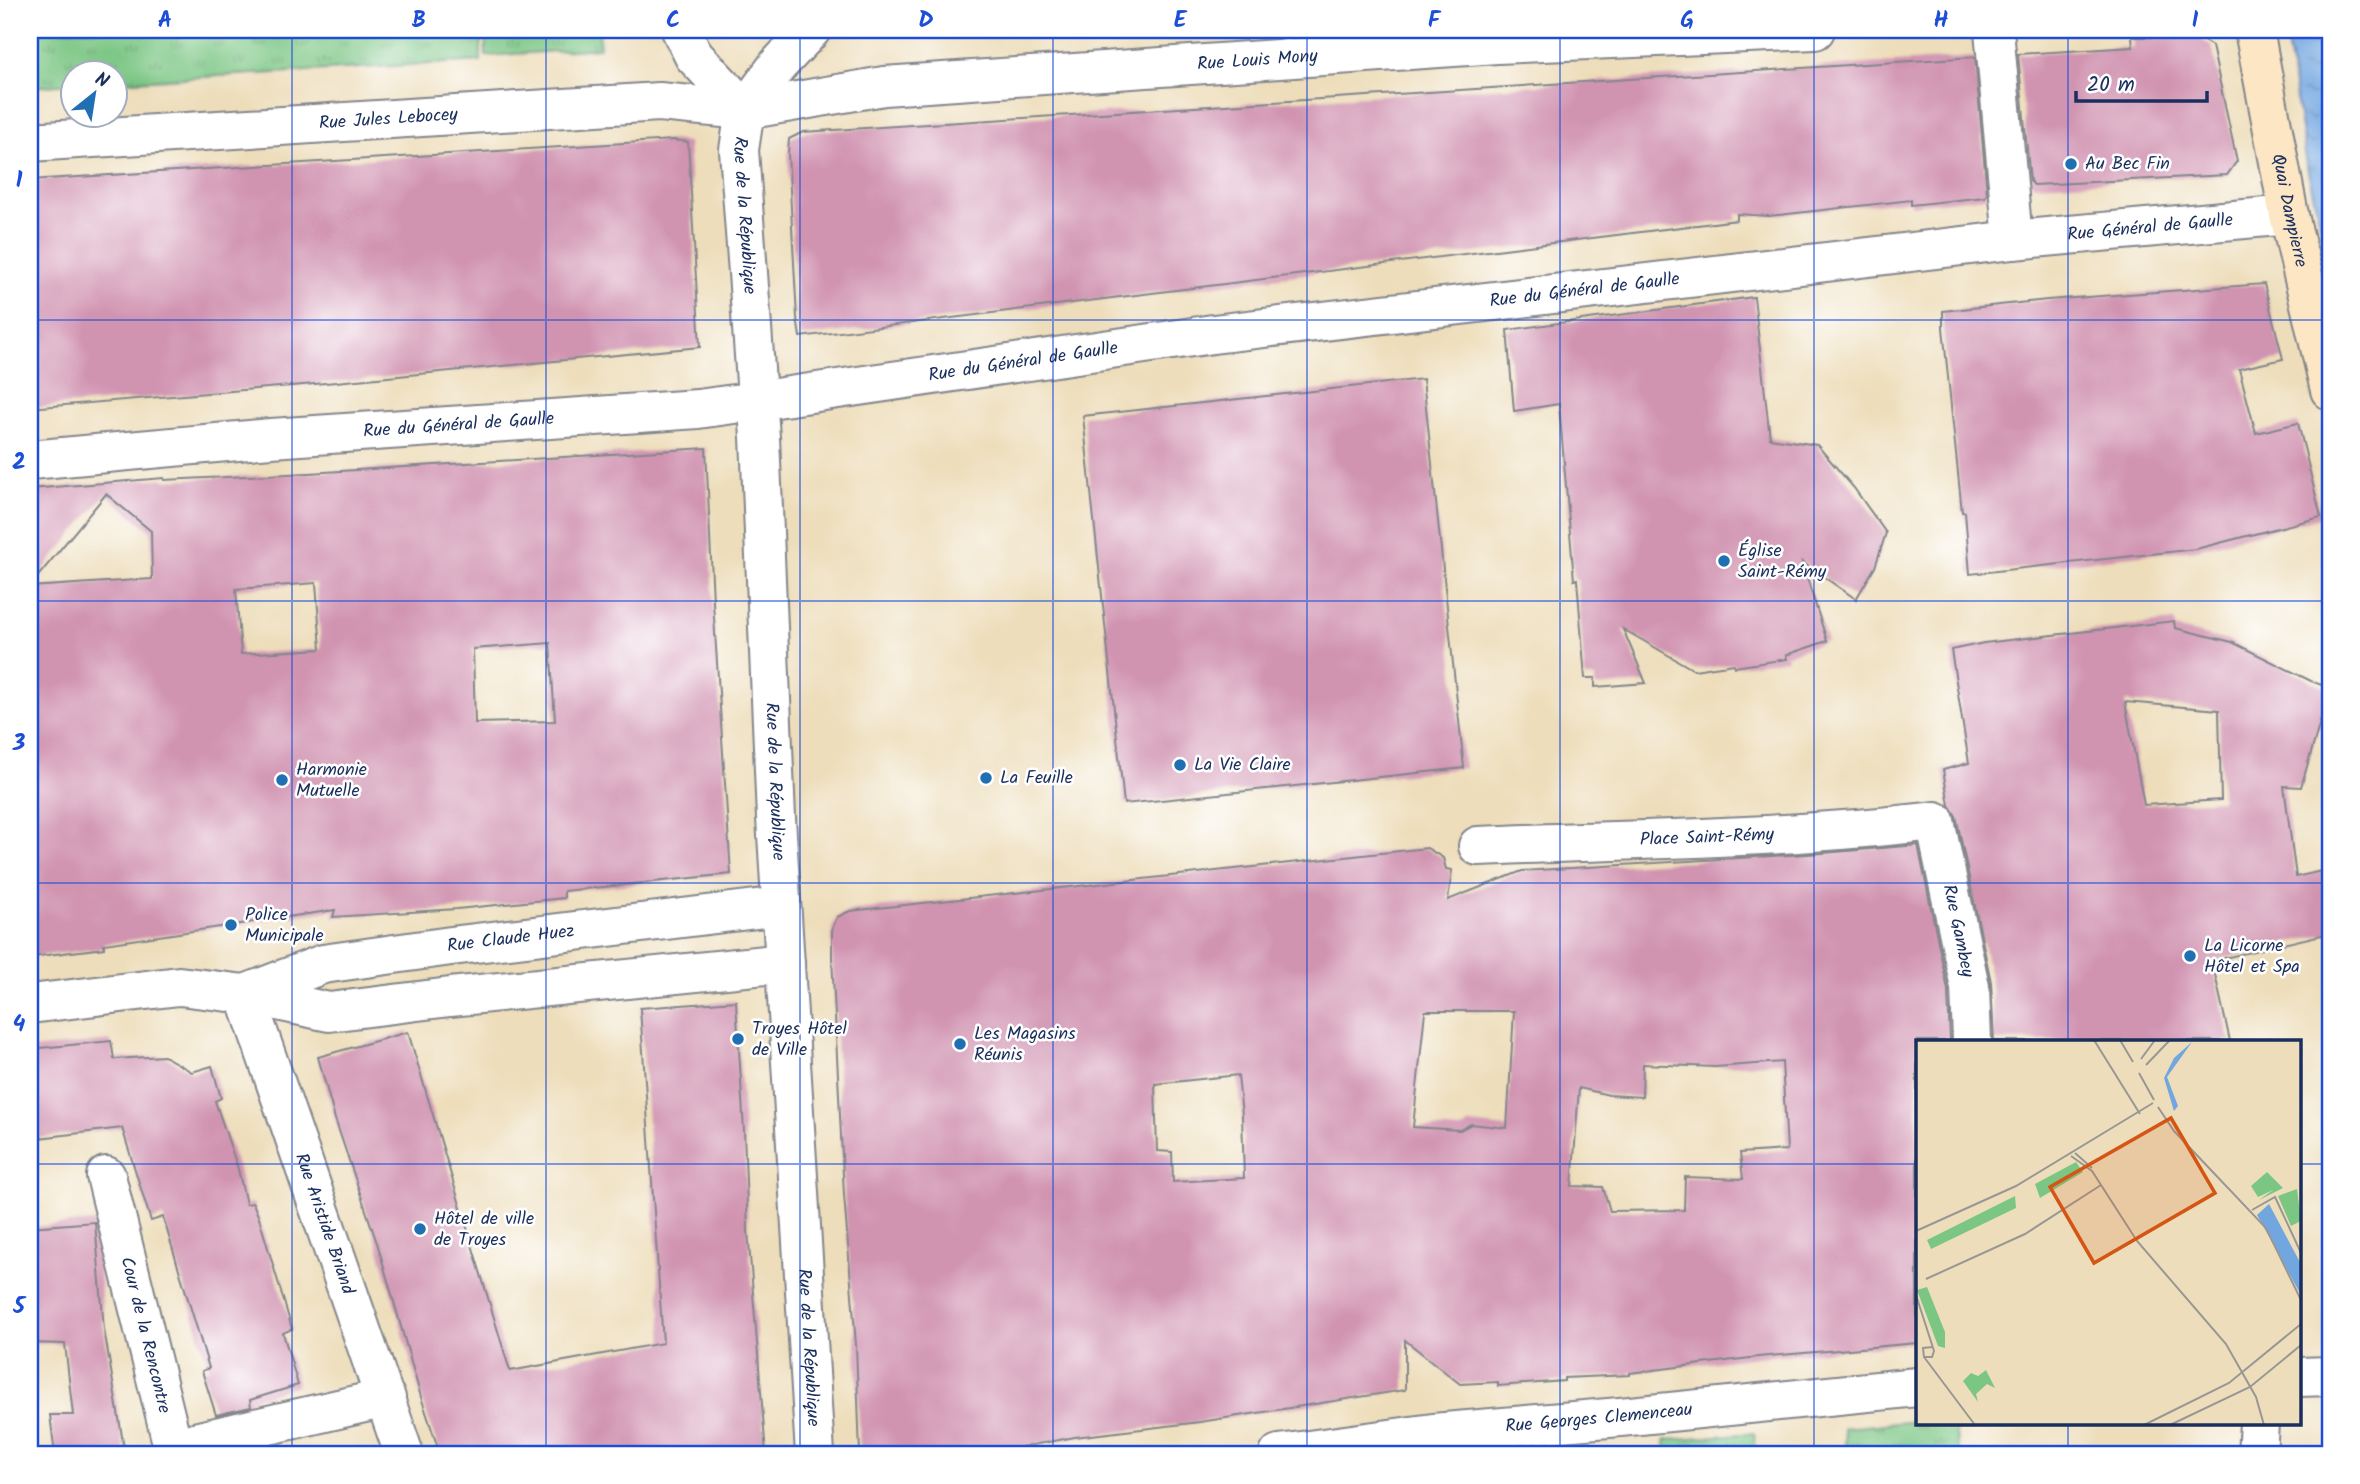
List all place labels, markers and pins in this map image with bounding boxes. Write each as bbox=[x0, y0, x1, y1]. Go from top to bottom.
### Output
place label: Au Bec Fin bbox=[2085, 150, 2170, 179]
marker: Au Bec Fin bbox=[2063, 156, 2079, 172]
place label: Église Saint-Rémy bbox=[1738, 537, 1827, 587]
marker: Église Saint-Rémy bbox=[1716, 553, 1732, 569]
place label: La Vie Claire bbox=[1194, 751, 1291, 780]
place label: Harmonie Mutuelle bbox=[296, 756, 367, 806]
marker: La Vie Claire bbox=[1172, 757, 1188, 773]
place label: La Feuille bbox=[1000, 764, 1073, 793]
marker: La Feuille bbox=[978, 770, 994, 786]
marker: Harmonie Mutuelle bbox=[274, 772, 290, 788]
place label: Police Municipale bbox=[245, 901, 324, 951]
marker: Police Municipale bbox=[223, 917, 239, 933]
place label: La Licorne Hôtel et Spa bbox=[2204, 932, 2300, 982]
marker: La Licorne Hôtel et Spa bbox=[2182, 948, 2198, 964]
place label: Troyes Hôtel de Ville bbox=[752, 1015, 847, 1065]
place label: Les Magasins Réunis bbox=[974, 1020, 1076, 1070]
marker: Troyes Hôtel de Ville bbox=[730, 1031, 746, 1047]
marker: Les Magasins Réunis bbox=[952, 1036, 968, 1052]
place label: Hôtel de ville de Troyes bbox=[434, 1205, 534, 1255]
marker: Hôtel de ville de Troyes bbox=[412, 1221, 428, 1237]

